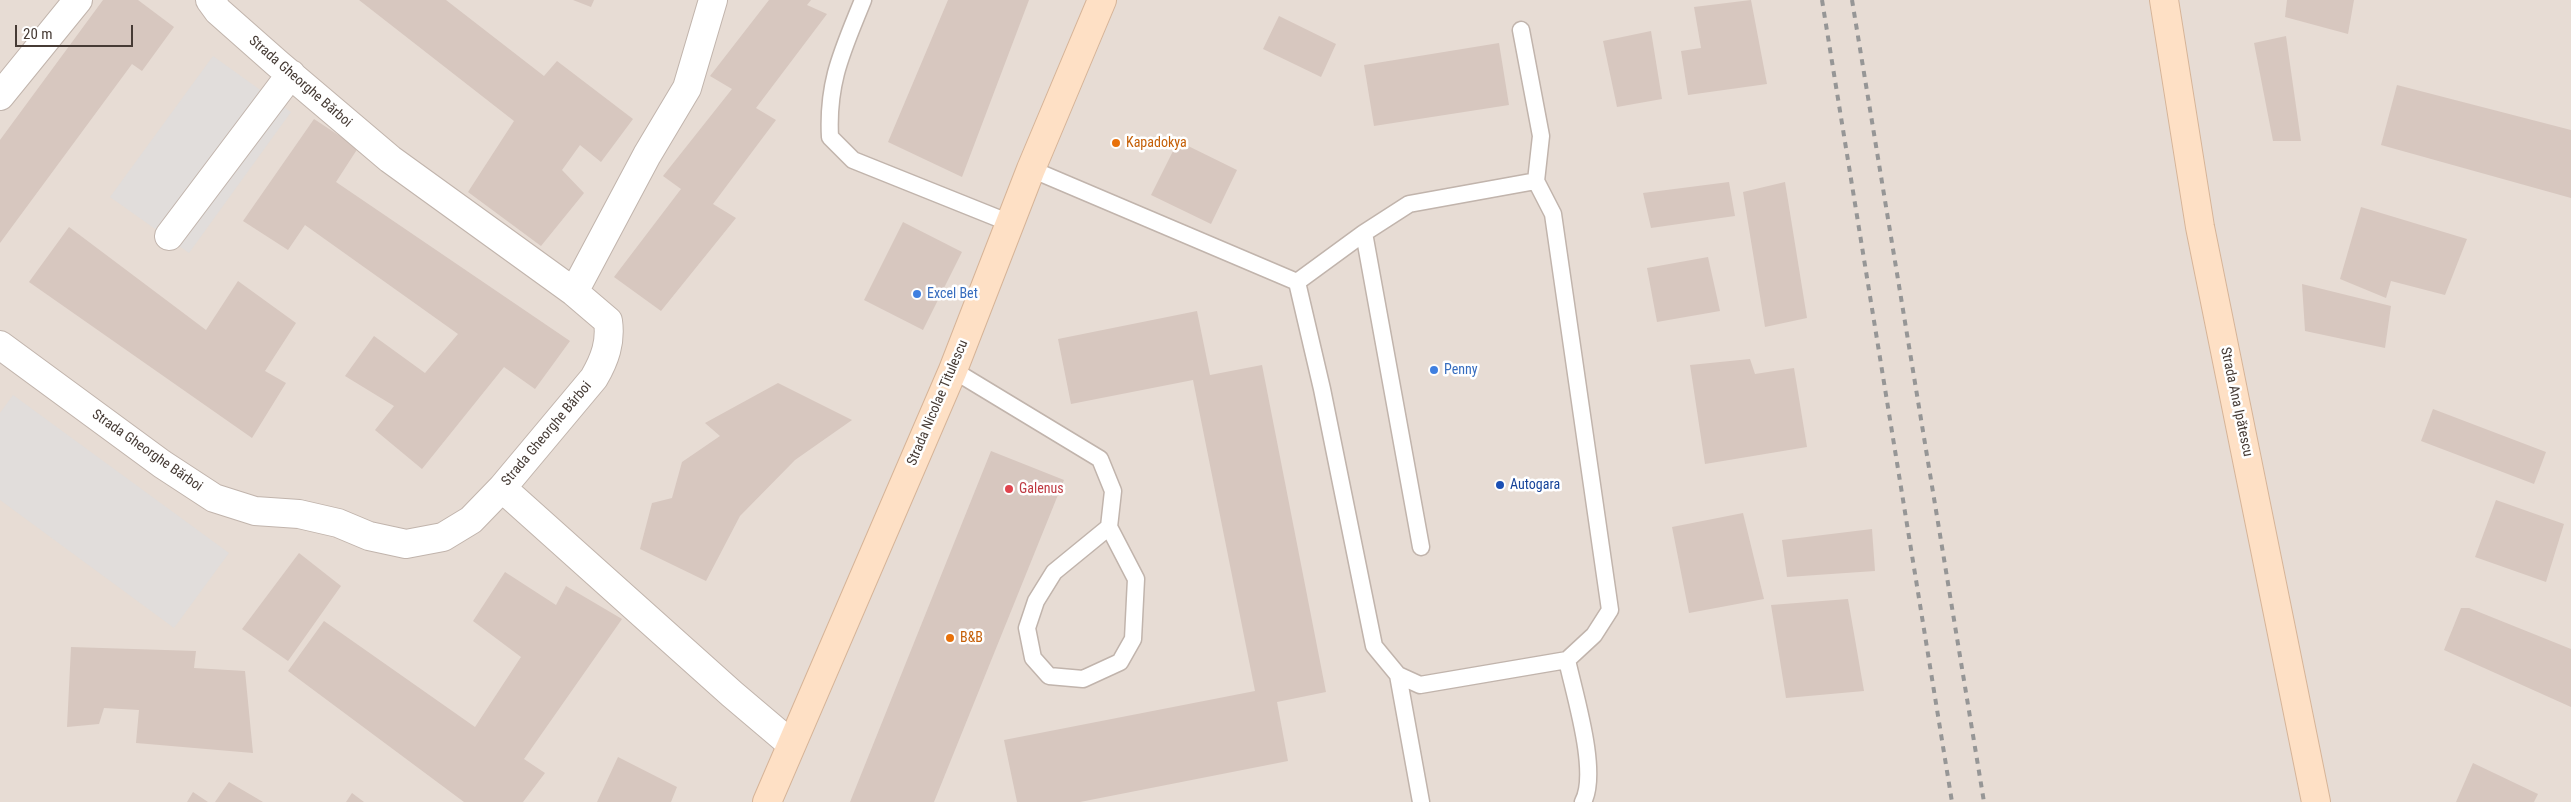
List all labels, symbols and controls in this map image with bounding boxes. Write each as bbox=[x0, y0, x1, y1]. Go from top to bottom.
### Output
scale bar bbox=[18, 15, 135, 47]
text: 20 m bbox=[23, 25, 53, 43]
street label: Strada Gheorghe Bărboi bbox=[245, 33, 355, 131]
place label: Kapadokya bbox=[1126, 135, 1187, 151]
marker: Kapadokya bbox=[1110, 137, 1122, 149]
place label: Excel Bet bbox=[927, 286, 978, 302]
marker: Excel Bet bbox=[911, 288, 923, 300]
street label: Strada Nicolae Titulescu bbox=[904, 338, 972, 468]
street label: Strada Ana Ipătescu bbox=[2216, 346, 2256, 458]
place label: Penny bbox=[1444, 362, 1478, 378]
marker: Penny bbox=[1428, 364, 1440, 376]
street label: Strada Gheorghe Bărboi bbox=[498, 378, 596, 490]
street label: Strada Gheorghe Bărboi bbox=[89, 407, 205, 495]
place label: Autogara bbox=[1510, 477, 1560, 493]
marker: Autogara bbox=[1494, 479, 1506, 491]
place label: Galenus bbox=[1019, 481, 1064, 497]
marker: Galenus bbox=[1003, 483, 1015, 495]
place label: B&B bbox=[960, 630, 983, 646]
marker: B&B bbox=[944, 632, 956, 644]

